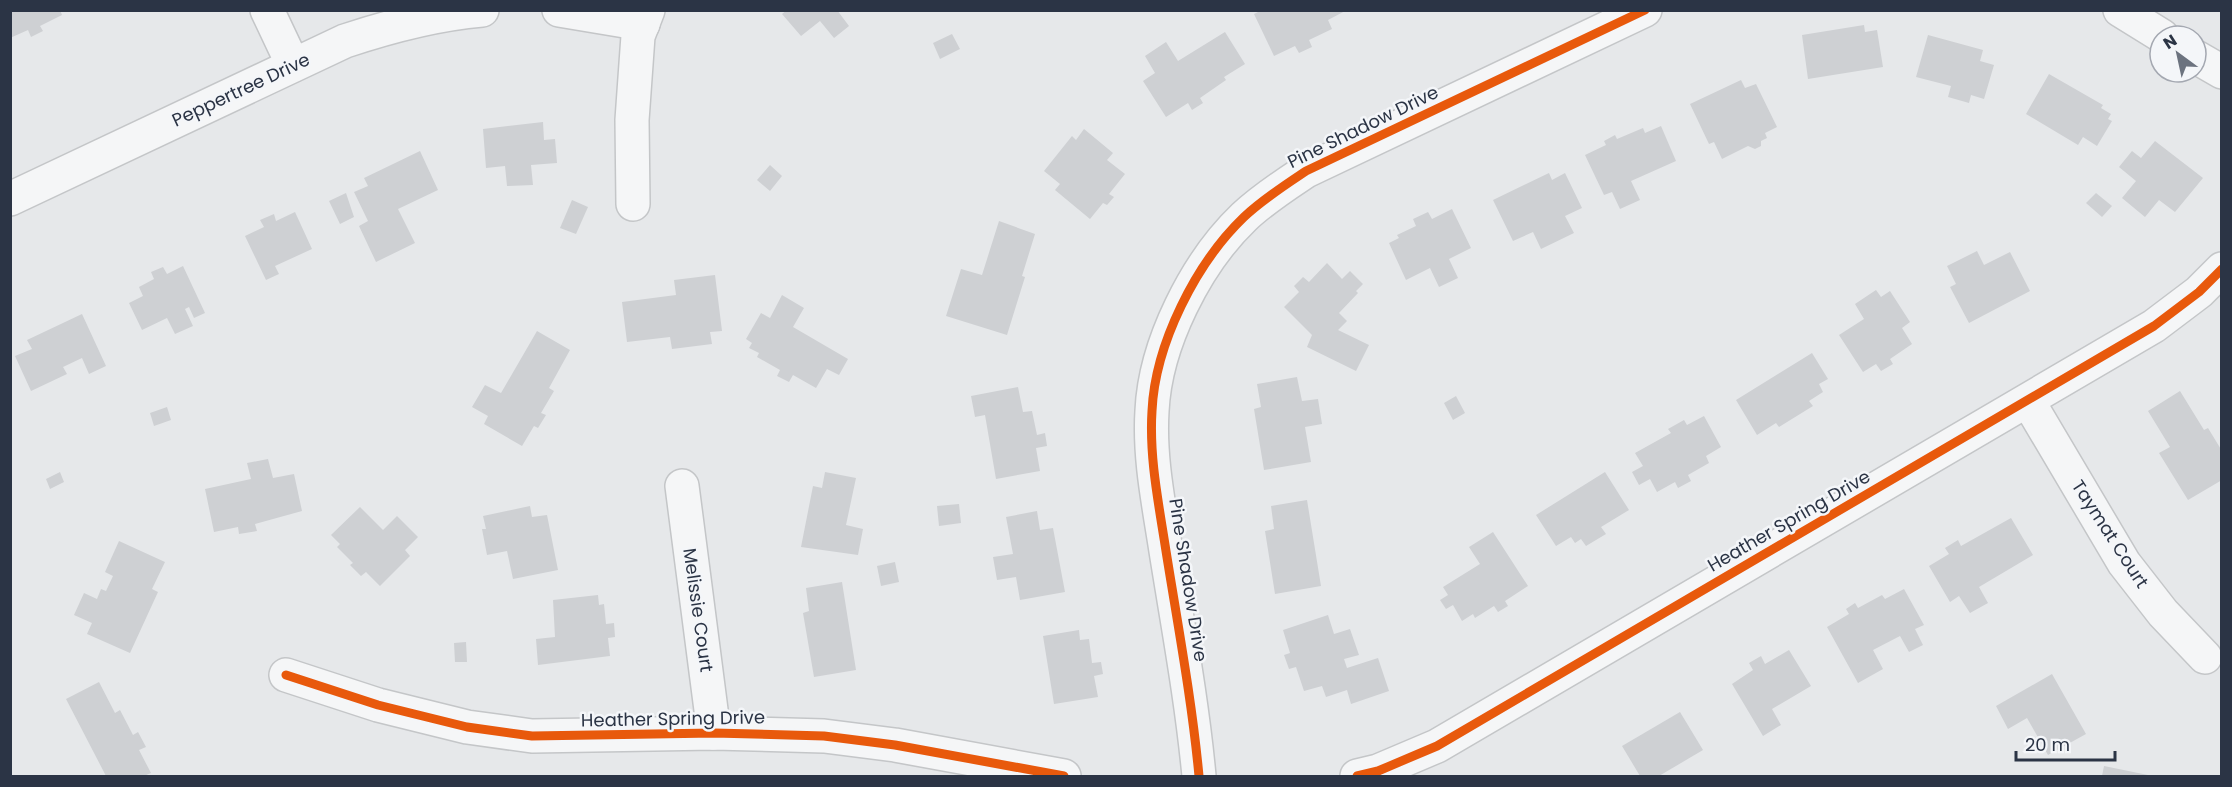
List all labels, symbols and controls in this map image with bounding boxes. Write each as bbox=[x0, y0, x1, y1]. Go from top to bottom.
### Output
north arrow bbox=[2148, 24, 2208, 84]
text: N bbox=[2159, 29, 2181, 55]
street label: Peppertree Drive bbox=[168, 47, 314, 132]
street label: Pine Shadow Drive bbox=[1283, 79, 1442, 174]
street label: Heather Spring Drive bbox=[1703, 464, 1875, 577]
street label: Taymat Court bbox=[2066, 475, 2155, 593]
street label: Pine Shadow Drive bbox=[1163, 496, 1214, 663]
street label: Melissie Court bbox=[677, 546, 720, 674]
street label: Heather Spring Drive bbox=[581, 704, 765, 733]
scale bar bbox=[2016, 724, 2115, 762]
text: 20 m bbox=[2025, 732, 2070, 757]

